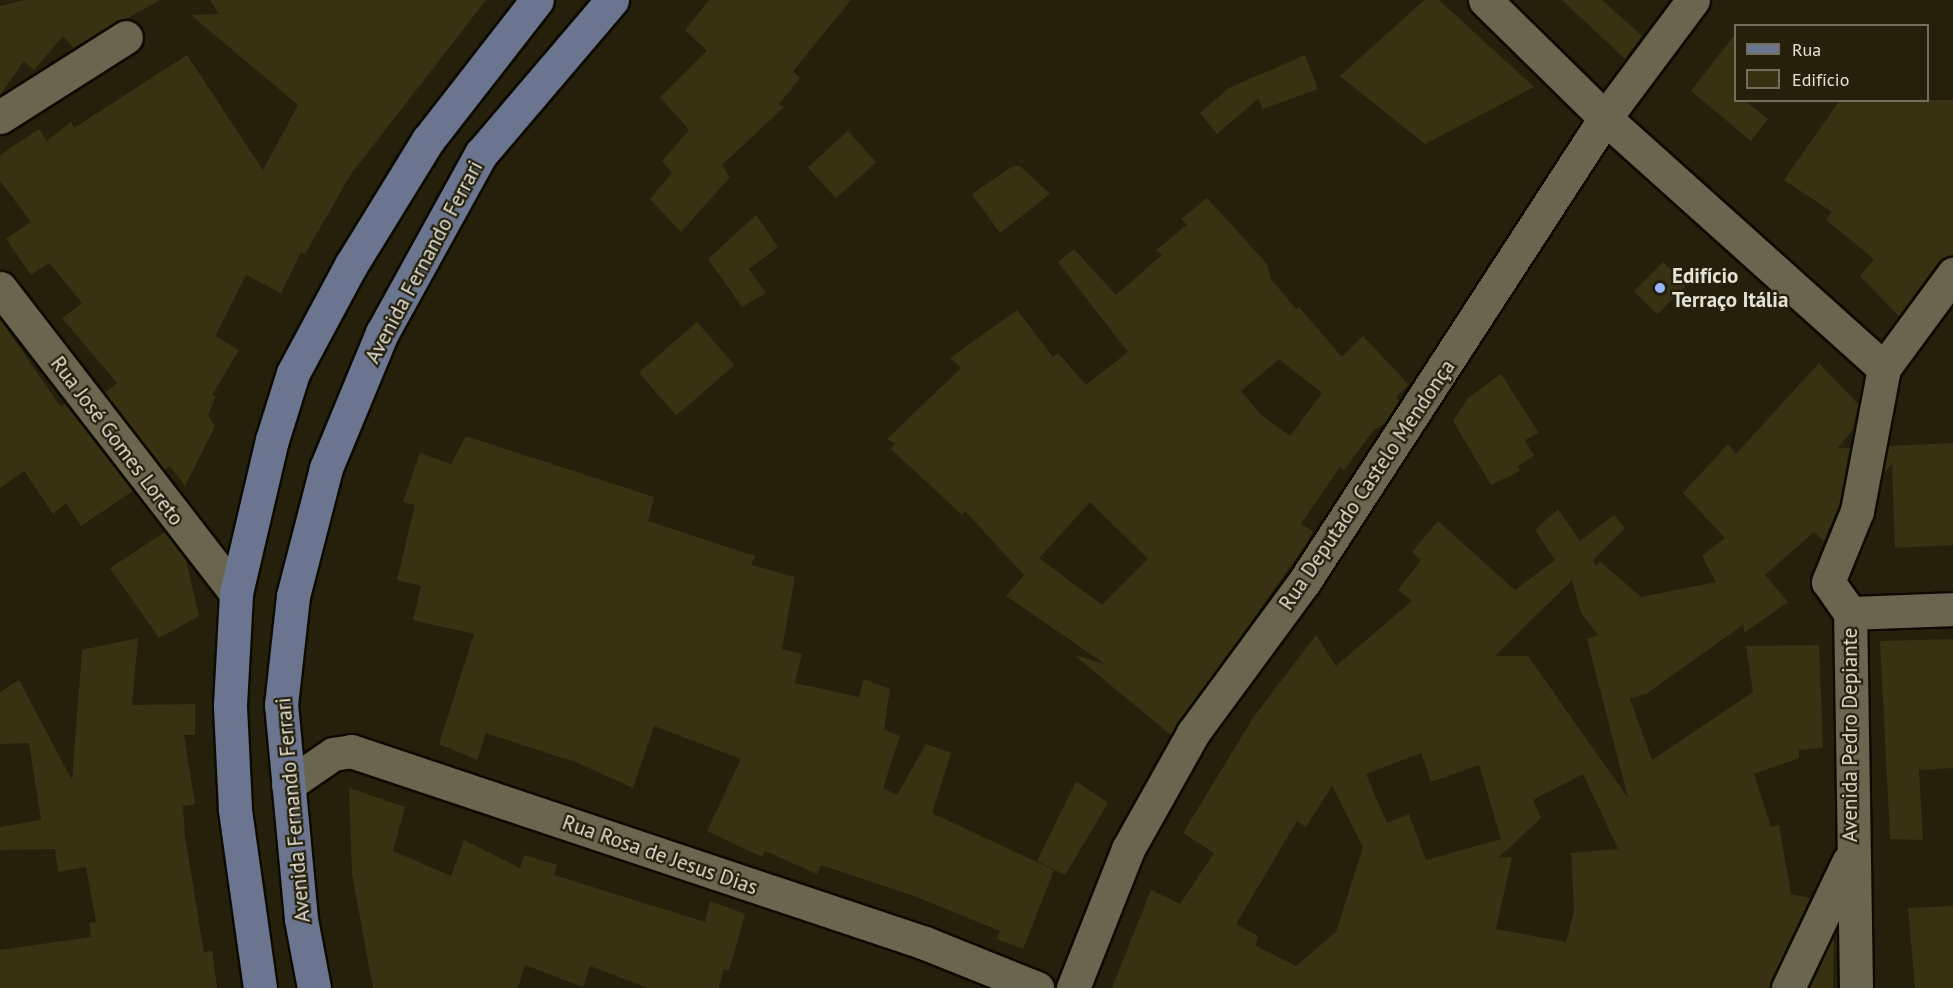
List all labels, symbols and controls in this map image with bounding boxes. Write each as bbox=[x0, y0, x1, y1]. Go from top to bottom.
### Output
legend bbox=[1734, 24, 1929, 102]
text: Rua bbox=[1792, 38, 1821, 61]
text: Edifício bbox=[1792, 68, 1849, 91]
street label: Avenida Fernando Ferrari bbox=[360, 156, 488, 368]
place label: Edifício Terraço Itália bbox=[1672, 263, 1788, 313]
marker: Edifício Terraço Itália bbox=[1653, 281, 1667, 295]
street label: Rua José Gomes Loreto bbox=[45, 351, 189, 531]
street label: Rua Deputado Castelo Mendonça bbox=[1274, 355, 1460, 615]
street label: Avenida Pedro Depiante bbox=[1837, 628, 1863, 842]
street label: Avenida Fernando Ferrari bbox=[271, 696, 315, 924]
street label: Rua Rosa de Jesus Dias bbox=[559, 810, 761, 900]

